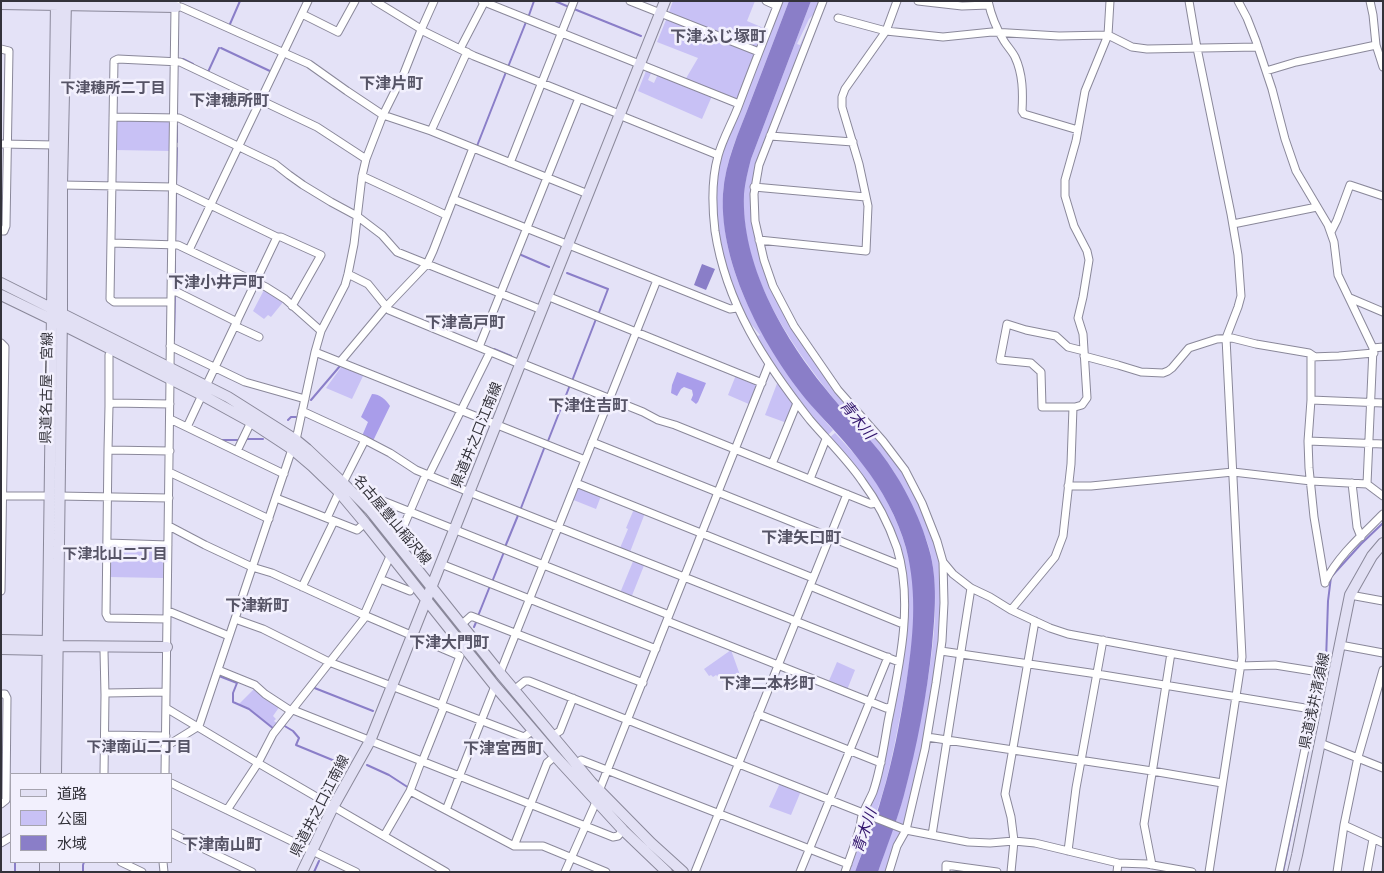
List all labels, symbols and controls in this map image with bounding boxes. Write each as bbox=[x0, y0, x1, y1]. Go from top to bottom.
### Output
district label: 下津ふじ塚町 bbox=[670, 27, 766, 47]
district label: 下津片町 bbox=[359, 74, 423, 94]
district label: 下津穂所二丁目 bbox=[61, 80, 165, 98]
district label: 下津穂所町 bbox=[189, 91, 269, 111]
district label: 下津小井戸町 bbox=[168, 273, 264, 293]
district label: 下津高戸町 bbox=[425, 313, 505, 333]
street label: 県道名古屋一宮線 bbox=[38, 332, 56, 444]
street label: 県道井之口江南線 bbox=[448, 380, 506, 490]
district label: 下津住吉町 bbox=[548, 396, 628, 416]
water label: 青木川 bbox=[836, 397, 878, 443]
street label: 名古屋豊山稲沢線 bbox=[350, 472, 434, 568]
district label: 下津矢口町 bbox=[761, 528, 841, 548]
district label: 下津北山二丁目 bbox=[63, 546, 167, 564]
district label: 下津新町 bbox=[225, 596, 289, 616]
district label: 下津大門町 bbox=[409, 633, 489, 653]
street label: 県道浅井清須線 bbox=[1297, 651, 1333, 751]
district label: 下津二本杉町 bbox=[719, 674, 815, 694]
district label: 下津南山二丁目 bbox=[87, 739, 191, 757]
district label: 下津宮西町 bbox=[463, 739, 543, 759]
street label: 県道井之口江南線 bbox=[287, 752, 353, 860]
legend bbox=[10, 773, 172, 863]
text: 道路 bbox=[57, 785, 87, 803]
water label: 青木川 bbox=[849, 807, 881, 855]
text: 公園 bbox=[57, 810, 87, 828]
text: 水域 bbox=[57, 835, 87, 853]
district label: 下津南山町 bbox=[182, 835, 262, 855]

